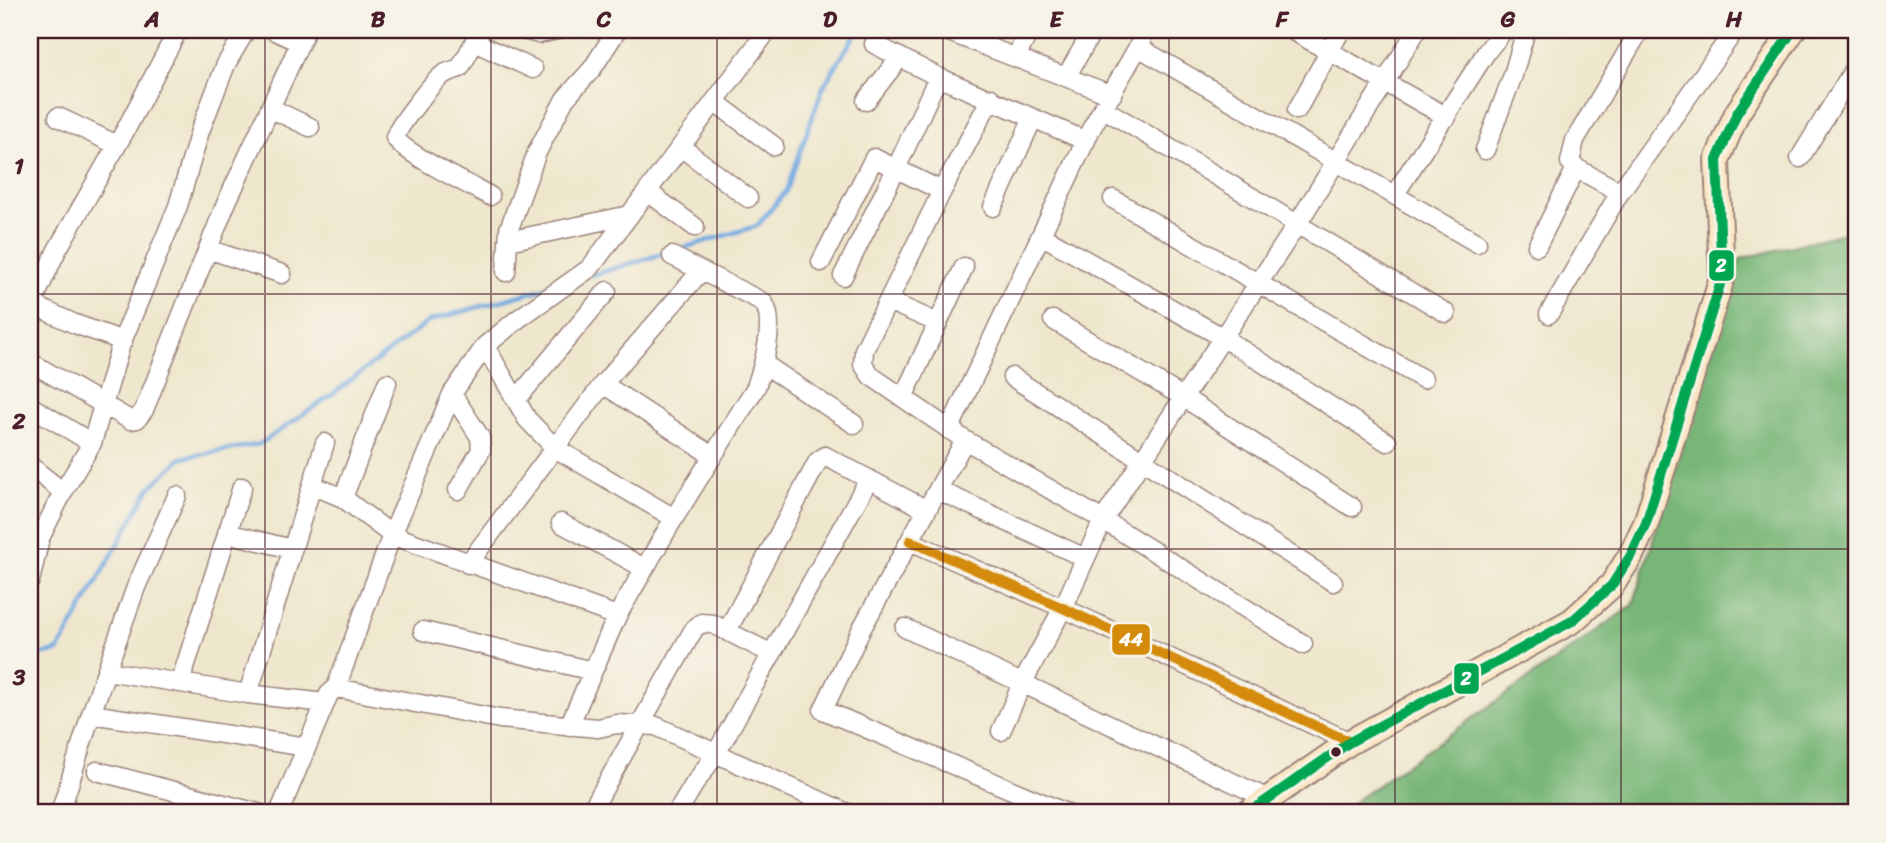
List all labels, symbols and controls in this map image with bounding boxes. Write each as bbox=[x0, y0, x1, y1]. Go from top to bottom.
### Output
text: A bbox=[143, 0, 160, 40]
text: B bbox=[371, 0, 386, 40]
text: C bbox=[596, 0, 612, 40]
text: D bbox=[823, 0, 838, 40]
text: E bbox=[1050, 0, 1065, 40]
text: F bbox=[1275, 0, 1290, 40]
text: G bbox=[1500, 0, 1516, 40]
text: H bbox=[1725, 0, 1743, 40]
text: 1 bbox=[14, 146, 24, 187]
line badge: 2 bbox=[1708, 249, 1735, 282]
text: 2 bbox=[1715, 249, 1727, 282]
text: 2 bbox=[11, 401, 26, 442]
line badge: 44 bbox=[1111, 623, 1151, 656]
text: 44 bbox=[1118, 623, 1143, 656]
text: 3 bbox=[12, 657, 26, 698]
line badge: 2 bbox=[1453, 662, 1480, 695]
text: 2 bbox=[1460, 662, 1472, 695]
unlabelled marker bbox=[1329, 745, 1343, 759]

